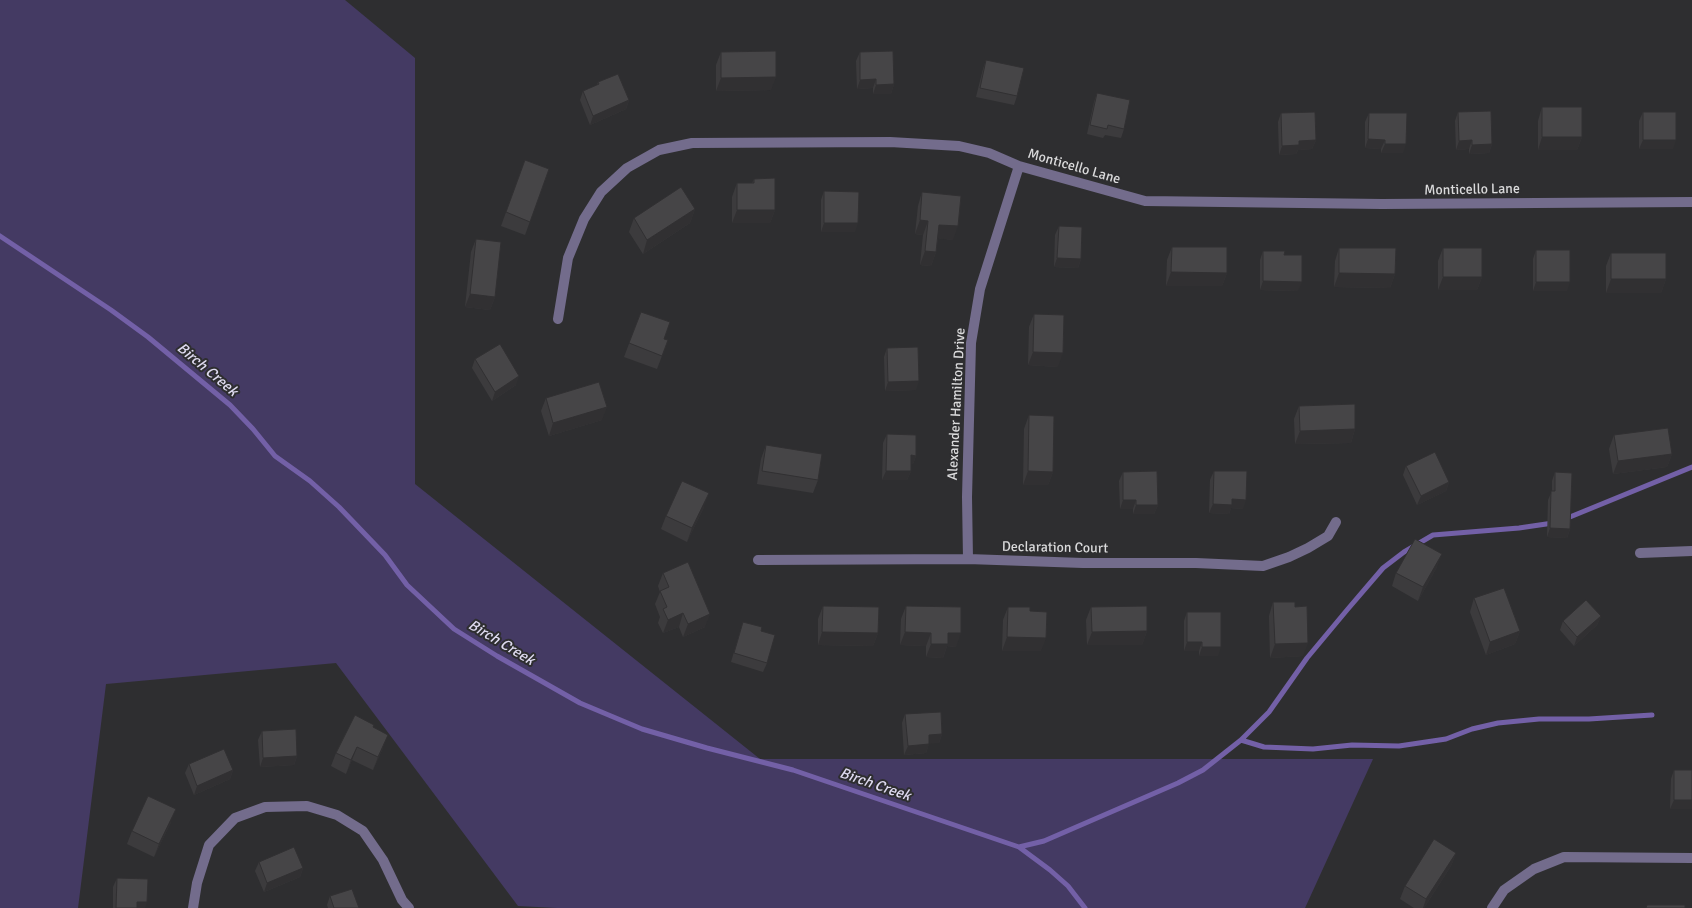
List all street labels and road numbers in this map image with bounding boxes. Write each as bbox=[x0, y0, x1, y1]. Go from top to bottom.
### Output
street label: Monticello Lane bbox=[1026, 146, 1122, 188]
street label: Monticello Lane bbox=[1424, 181, 1520, 199]
street label: Alexander Hamilton Drive bbox=[945, 327, 969, 481]
street label: Declaration Court bbox=[1002, 539, 1108, 557]

